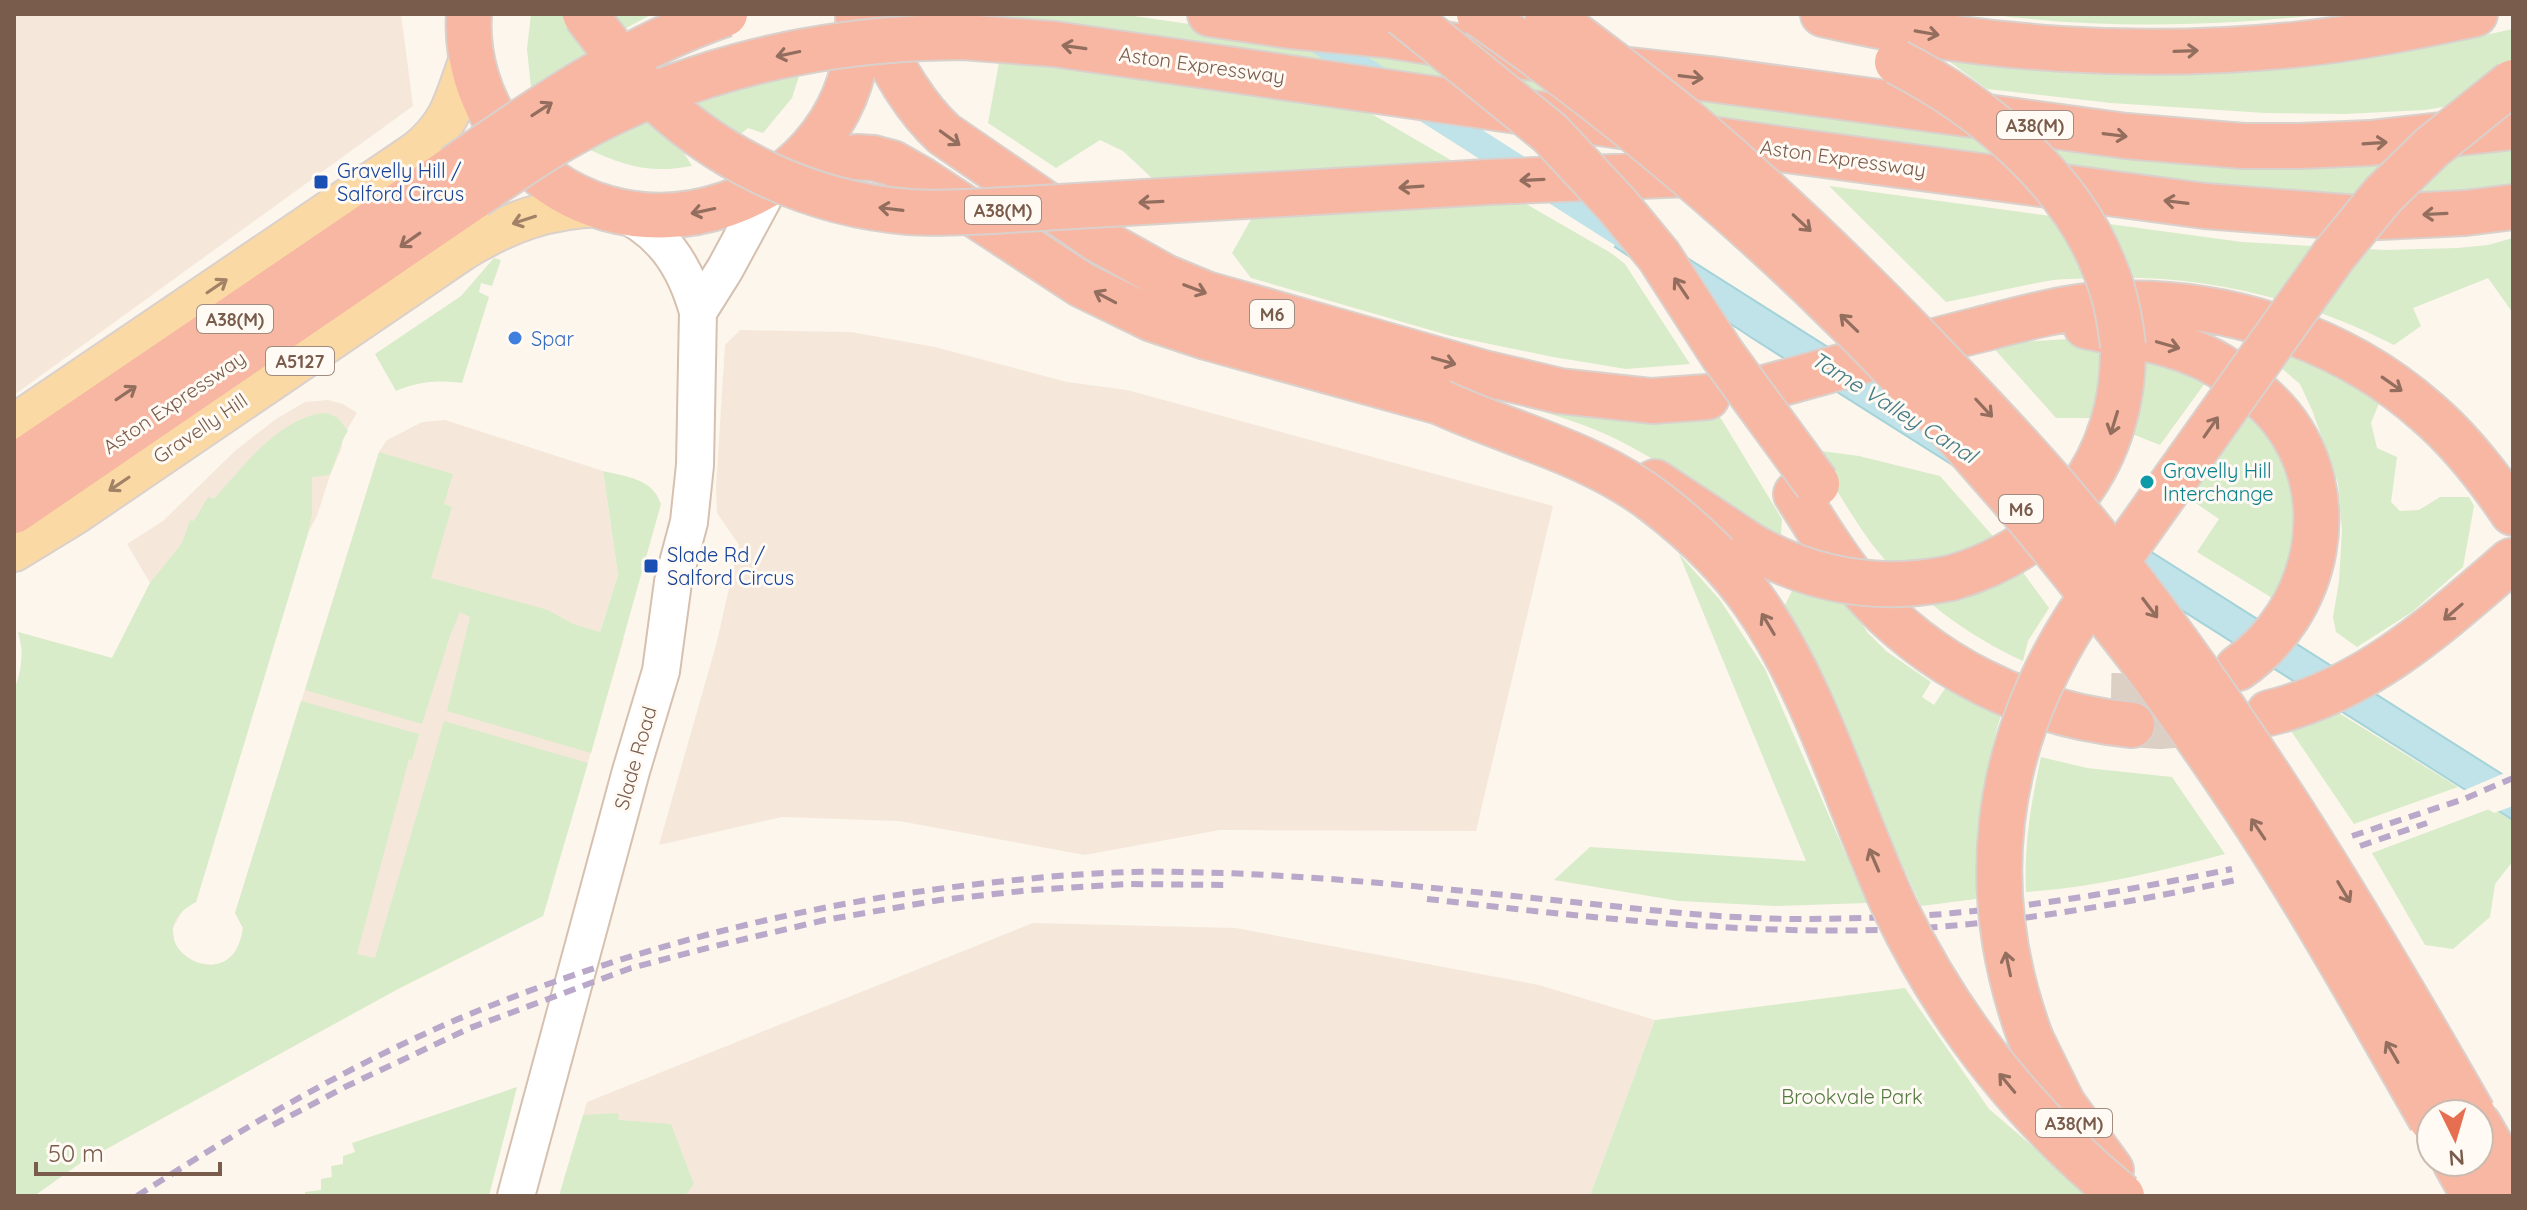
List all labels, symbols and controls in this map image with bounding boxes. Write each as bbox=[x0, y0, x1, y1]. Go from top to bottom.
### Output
one-way arrow bbox=[1914, 27, 1939, 42]
one-way arrow bbox=[1061, 39, 1087, 54]
street label: Aston Expressway bbox=[1117, 41, 1287, 89]
one-way arrow bbox=[2172, 44, 2199, 59]
one-way arrow bbox=[776, 47, 802, 62]
one-way arrow bbox=[1678, 70, 1704, 85]
one-way arrow bbox=[530, 100, 553, 116]
road number: A38(M) bbox=[1997, 111, 2073, 139]
one-way arrow bbox=[2102, 127, 2128, 142]
one-way arrow bbox=[939, 130, 961, 147]
street label: Aston Expressway bbox=[1758, 134, 1928, 182]
one-way arrow bbox=[2361, 135, 2388, 150]
place label: Gravelly Hill / Salford Circus bbox=[337, 158, 464, 206]
one-way arrow bbox=[1519, 172, 1546, 187]
marker: Gravelly Hill / Salford Circus bbox=[312, 173, 330, 191]
one-way arrow bbox=[1398, 180, 1424, 195]
one-way arrow bbox=[2164, 194, 2189, 209]
one-way arrow bbox=[1138, 195, 1165, 210]
road number: A38(M) bbox=[965, 196, 1041, 224]
one-way arrow bbox=[878, 202, 905, 217]
one-way arrow bbox=[690, 205, 716, 220]
one-way arrow bbox=[2422, 207, 2449, 222]
one-way arrow bbox=[511, 213, 536, 228]
one-way arrow bbox=[1791, 214, 1811, 232]
one-way arrow bbox=[400, 232, 422, 248]
one-way arrow bbox=[1673, 277, 1689, 300]
one-way arrow bbox=[206, 278, 228, 295]
one-way arrow bbox=[1182, 283, 1207, 297]
one-way arrow bbox=[1093, 289, 1117, 305]
road number: M6 bbox=[1250, 300, 1294, 328]
road number: A38(M) bbox=[197, 305, 273, 333]
one-way arrow bbox=[1839, 313, 1859, 332]
place label: Spar bbox=[531, 326, 574, 351]
marker: Spar bbox=[506, 329, 524, 347]
one-way arrow bbox=[2154, 339, 2180, 354]
street label: Aston Expressway bbox=[98, 345, 250, 459]
water label: Tame Valley Canal bbox=[1806, 345, 1985, 471]
road number: A5127 bbox=[266, 347, 334, 375]
one-way arrow bbox=[1431, 354, 1457, 369]
one-way arrow bbox=[2380, 376, 2402, 393]
one-way arrow bbox=[114, 385, 136, 401]
street label: Gravelly Hill bbox=[148, 387, 252, 469]
one-way arrow bbox=[1975, 398, 1993, 418]
one-way arrow bbox=[2106, 409, 2121, 435]
one-way arrow bbox=[2203, 417, 2219, 439]
place label: Gravelly Hill Interchange bbox=[2163, 458, 2274, 506]
marker: Gravelly Hill Interchange bbox=[2138, 473, 2156, 491]
one-way arrow bbox=[109, 476, 131, 492]
road number: M6 bbox=[1999, 495, 2043, 523]
place label: Slade Rd / Salford Circus bbox=[667, 542, 794, 590]
marker: Slade Rd / Salford Circus bbox=[642, 557, 660, 575]
one-way arrow bbox=[2142, 597, 2159, 618]
one-way arrow bbox=[2443, 603, 2463, 621]
one-way arrow bbox=[1760, 613, 1776, 635]
street label: Slade Road bbox=[608, 703, 662, 813]
one-way arrow bbox=[2250, 818, 2266, 841]
one-way arrow bbox=[1866, 849, 1881, 873]
one-way arrow bbox=[2336, 880, 2352, 903]
one-way arrow bbox=[2000, 952, 2015, 978]
one-way arrow bbox=[2384, 1040, 2399, 1064]
one-way arrow bbox=[1998, 1073, 2016, 1094]
park label: Brookvale Park bbox=[1781, 1084, 1923, 1109]
north arrow bbox=[2415, 1098, 2495, 1178]
road number: A38(M) bbox=[2036, 1109, 2112, 1137]
scale bar bbox=[36, 1126, 220, 1176]
text: 50 m bbox=[48, 1138, 104, 1168]
text: N bbox=[2447, 1143, 2466, 1173]

